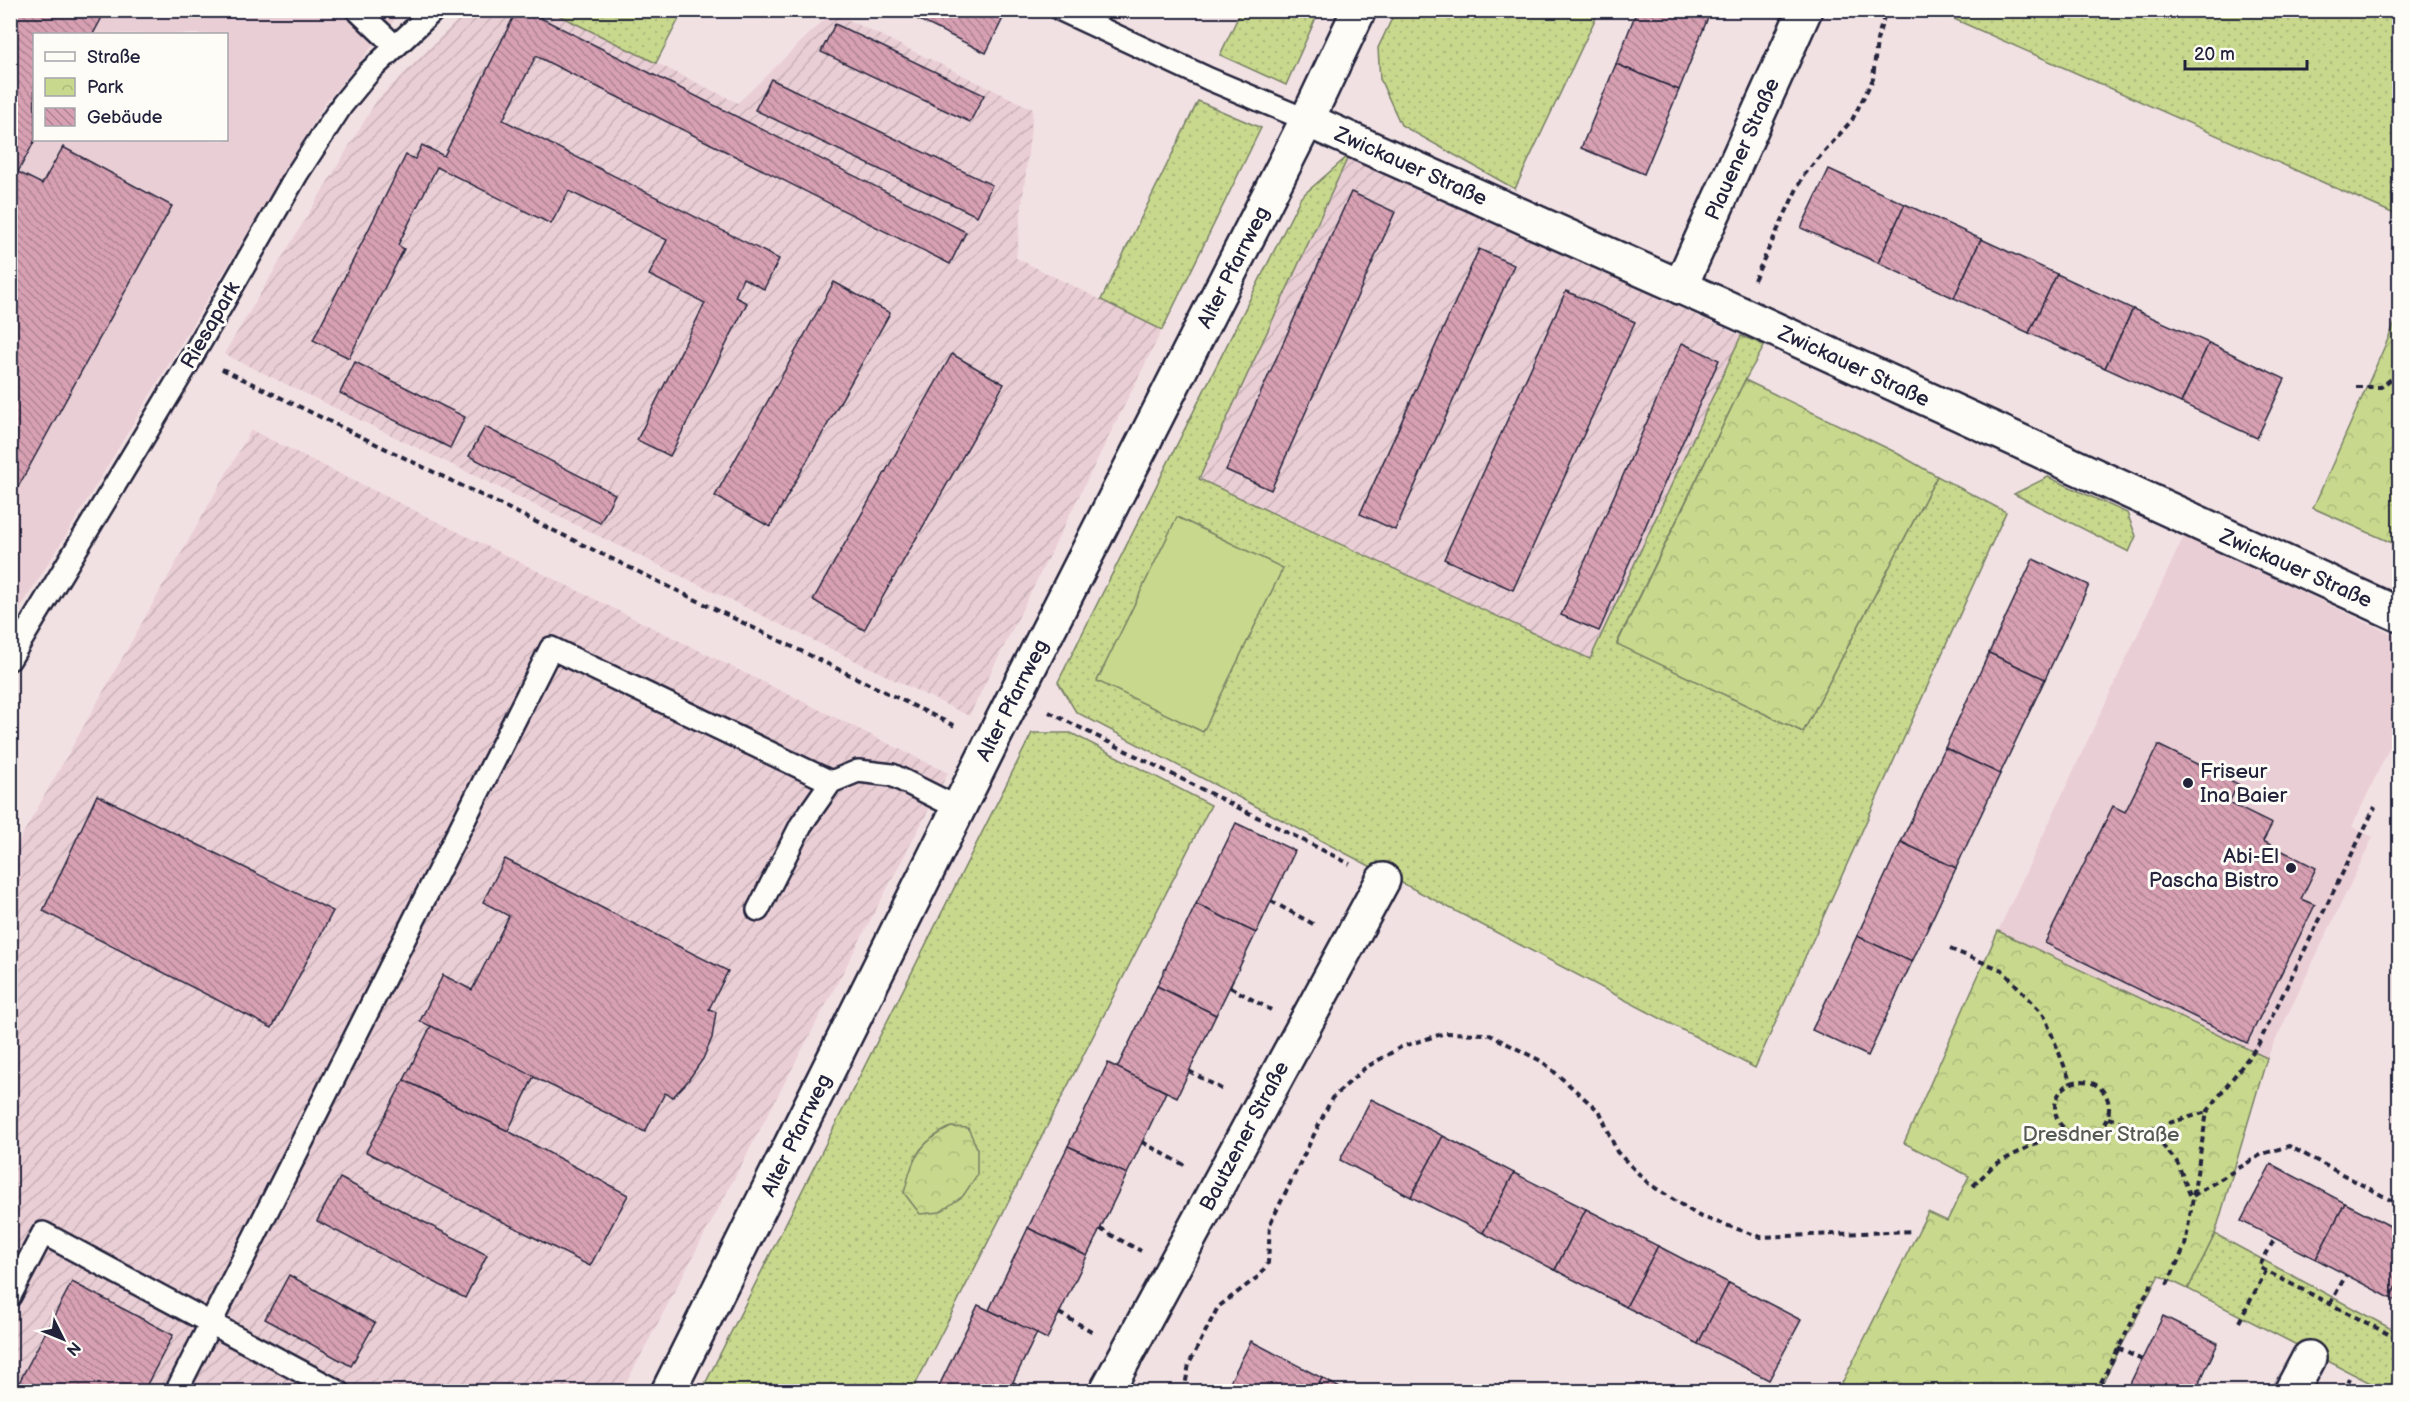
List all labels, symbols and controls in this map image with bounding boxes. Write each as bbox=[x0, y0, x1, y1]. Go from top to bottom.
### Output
legend bbox=[33, 33, 228, 141]
scale bar bbox=[2185, 33, 2306, 71]
text: 20 m bbox=[2194, 44, 2235, 65]
text: Straße bbox=[87, 47, 141, 68]
street label: Plauener Straße bbox=[1700, 74, 1785, 224]
text: Park bbox=[87, 77, 123, 98]
text: Gebäude bbox=[87, 107, 163, 128]
street label: Zwickauer Straße bbox=[1330, 121, 1491, 211]
street label: Alter Pfarrweg bbox=[1192, 202, 1275, 332]
street label: Riesapark bbox=[175, 277, 246, 373]
street label: Zwickauer Straße bbox=[1773, 320, 1933, 412]
street label: Zwickauer Straße bbox=[2215, 523, 2376, 613]
street label: Alter Pfarrweg bbox=[971, 635, 1054, 765]
place label: Friseur Ina Baier bbox=[2200, 759, 2288, 808]
marker: Friseur Ina Baier bbox=[2181, 776, 2195, 790]
place label: Abi-El Pascha Bistro bbox=[2149, 844, 2279, 893]
marker: Abi-El Pascha Bistro bbox=[2284, 861, 2298, 875]
street label: Bautzener Straße bbox=[1194, 1057, 1294, 1215]
street label: Alter Pfarrweg bbox=[756, 1070, 837, 1201]
park label: Dresdner Straße bbox=[2023, 1122, 2179, 1147]
north arrow bbox=[33, 1309, 93, 1369]
text: N bbox=[62, 1337, 84, 1359]

